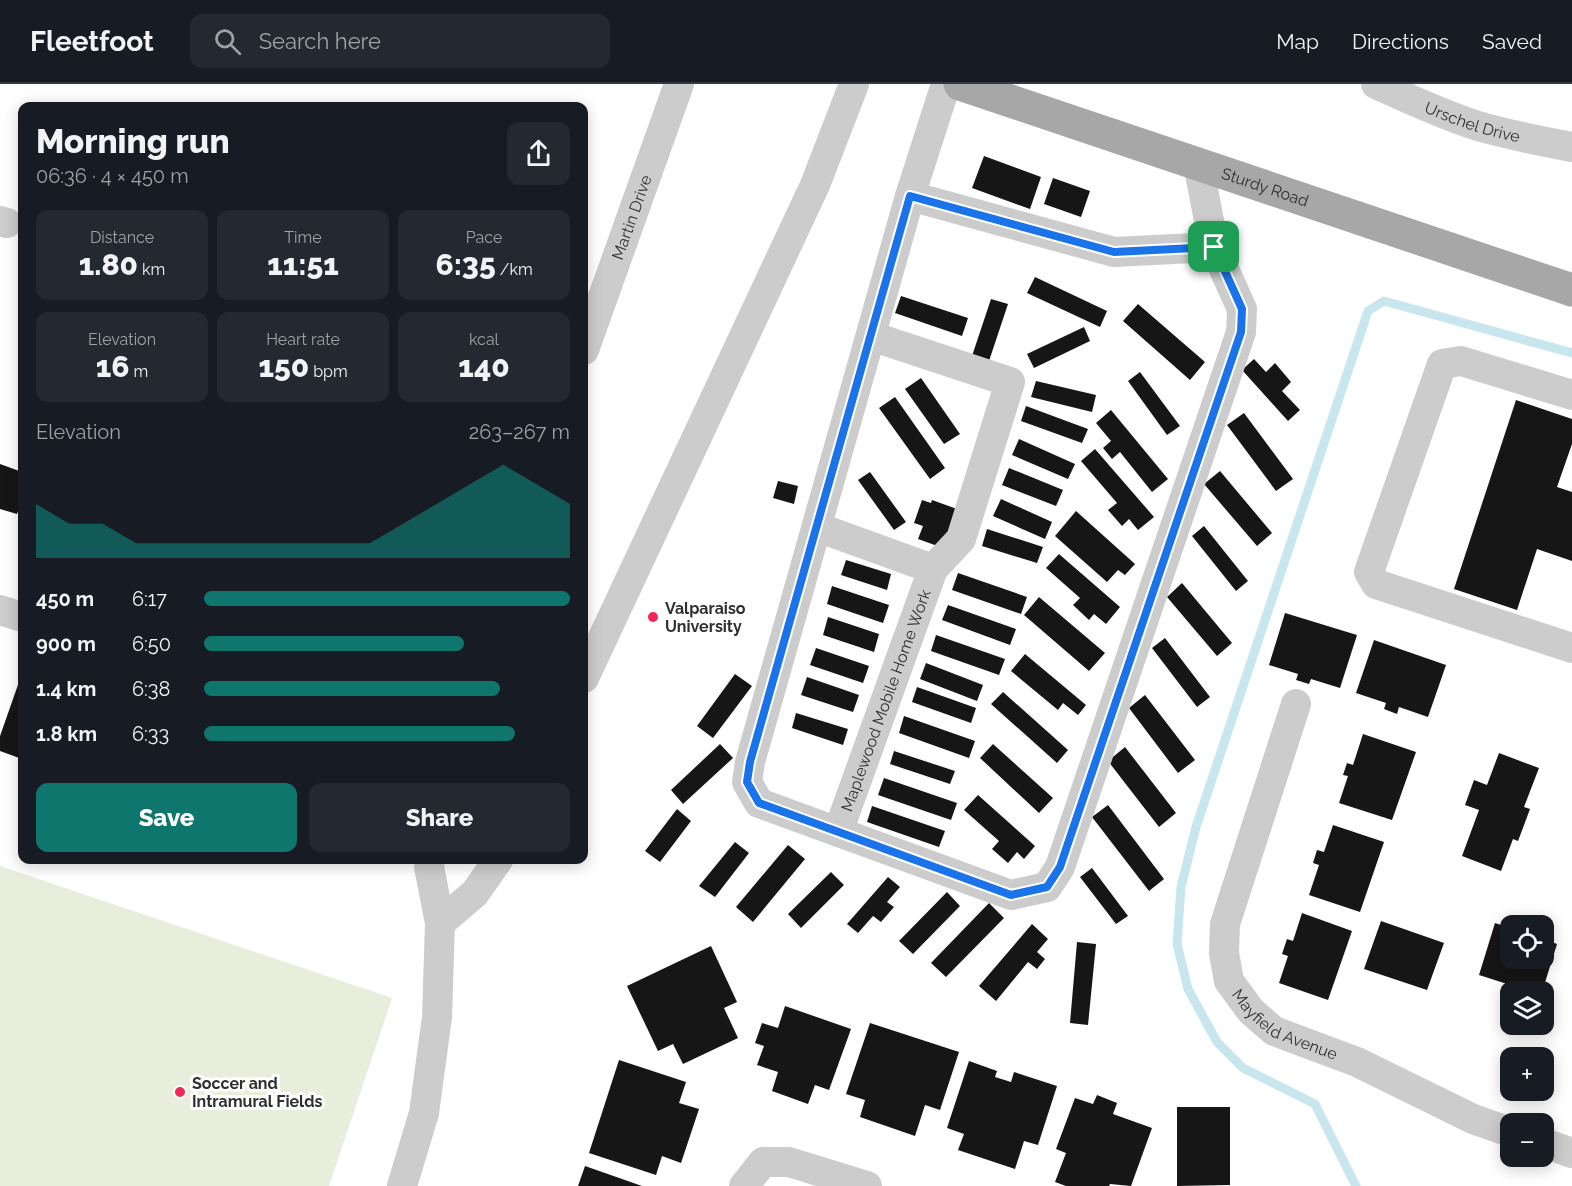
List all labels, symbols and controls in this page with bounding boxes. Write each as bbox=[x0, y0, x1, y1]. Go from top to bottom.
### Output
search box bbox=[190, 14, 610, 68]
text: Fleetfoot bbox=[30, 25, 154, 58]
icon: search bbox=[211, 25, 244, 58]
text: Search here bbox=[259, 28, 381, 54]
text: Map bbox=[1276, 29, 1319, 54]
text: Directions bbox=[1352, 29, 1449, 54]
text: Saved bbox=[1482, 29, 1542, 54]
street label: Urschel Drive bbox=[1422, 98, 1522, 146]
text: Morning run bbox=[36, 122, 230, 161]
button: share bbox=[507, 122, 570, 185]
street label: Sturdy Road bbox=[1219, 163, 1311, 210]
text: 06:36 · 4 × 450 m bbox=[36, 164, 189, 188]
street label: Martin Drive bbox=[608, 172, 655, 262]
pin bbox=[1188, 221, 1239, 272]
text: Distance bbox=[90, 228, 154, 247]
text: Time bbox=[284, 228, 322, 247]
text: Pace bbox=[466, 228, 502, 247]
icon: arrive bbox=[1197, 230, 1230, 263]
text: 1.80 bbox=[79, 247, 138, 282]
text: 11:51 bbox=[267, 247, 339, 282]
text: 6:35 bbox=[435, 247, 496, 282]
text: km bbox=[138, 260, 165, 279]
text: /km bbox=[496, 260, 533, 279]
text: Elevation bbox=[88, 330, 156, 349]
text: Heart rate bbox=[266, 330, 340, 349]
text: kcal bbox=[469, 330, 499, 349]
text: 16 bbox=[96, 349, 129, 384]
text: 150 bbox=[258, 349, 309, 384]
text: 140 bbox=[458, 349, 510, 384]
text: m bbox=[129, 362, 148, 381]
text: bpm bbox=[309, 362, 348, 381]
text: Elevation bbox=[36, 420, 121, 444]
text: 263–267 m bbox=[469, 420, 570, 444]
street label: Maplewood Mobile Home Work bbox=[837, 586, 935, 814]
text: 450 m bbox=[36, 587, 94, 611]
text: 6:17 bbox=[132, 587, 167, 611]
place label: Valparaiso University bbox=[665, 599, 746, 636]
marker: Valparaiso University bbox=[646, 610, 660, 624]
text: 900 m bbox=[36, 632, 96, 656]
text: 6:50 bbox=[132, 632, 171, 656]
text: 1.4 km bbox=[36, 677, 96, 701]
text: 6:38 bbox=[132, 677, 170, 701]
text: 1.8 km bbox=[36, 722, 97, 746]
text: 6:33 bbox=[132, 722, 169, 746]
button: Save bbox=[36, 783, 297, 852]
button: Share bbox=[309, 783, 570, 852]
map controls bbox=[1500, 915, 1554, 1167]
button: locate bbox=[1500, 915, 1554, 969]
button: layers bbox=[1500, 981, 1554, 1035]
street label: Mayfield Avenue bbox=[1228, 985, 1340, 1063]
button: + bbox=[1500, 1047, 1554, 1101]
place label: Soccer and Intramural Fields bbox=[192, 1074, 323, 1111]
marker: Soccer and Intramural Fields bbox=[173, 1085, 187, 1099]
button: − bbox=[1500, 1113, 1554, 1167]

